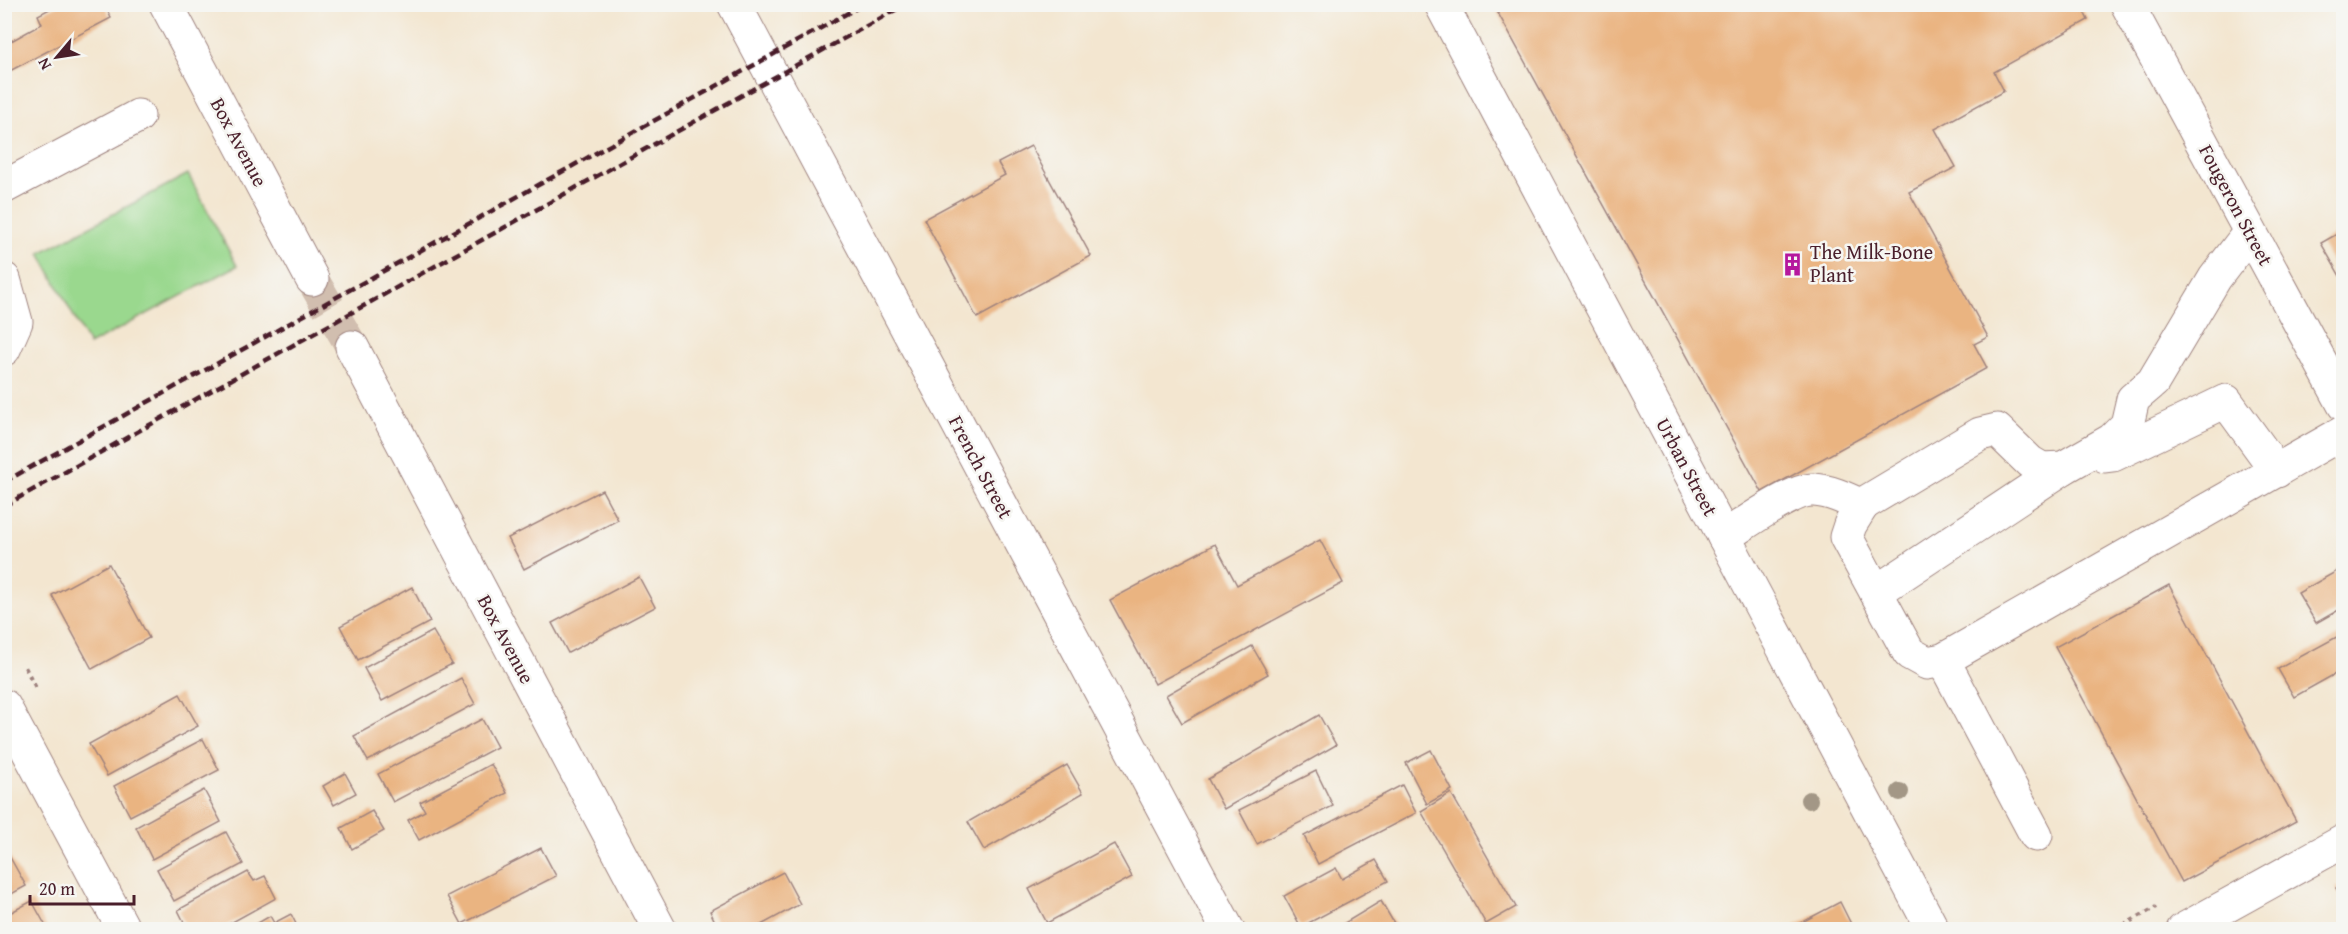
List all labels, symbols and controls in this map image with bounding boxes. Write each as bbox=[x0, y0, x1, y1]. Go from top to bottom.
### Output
north arrow bbox=[27, 27, 87, 87]
text: N bbox=[31, 54, 57, 75]
street label: Box Avenue bbox=[204, 92, 275, 191]
street label: Fougeron Street bbox=[2192, 139, 2281, 271]
place label: The Milk-Bone Plant bbox=[1810, 237, 1933, 289]
building icon: The Milk-Bone Plant bbox=[1779, 251, 1805, 277]
street label: French Street bbox=[942, 410, 1021, 524]
street label: Urban Street bbox=[1649, 413, 1725, 521]
street label: Box Avenue bbox=[471, 589, 542, 688]
scale bar bbox=[30, 868, 134, 906]
text: 20 m bbox=[39, 875, 75, 902]

